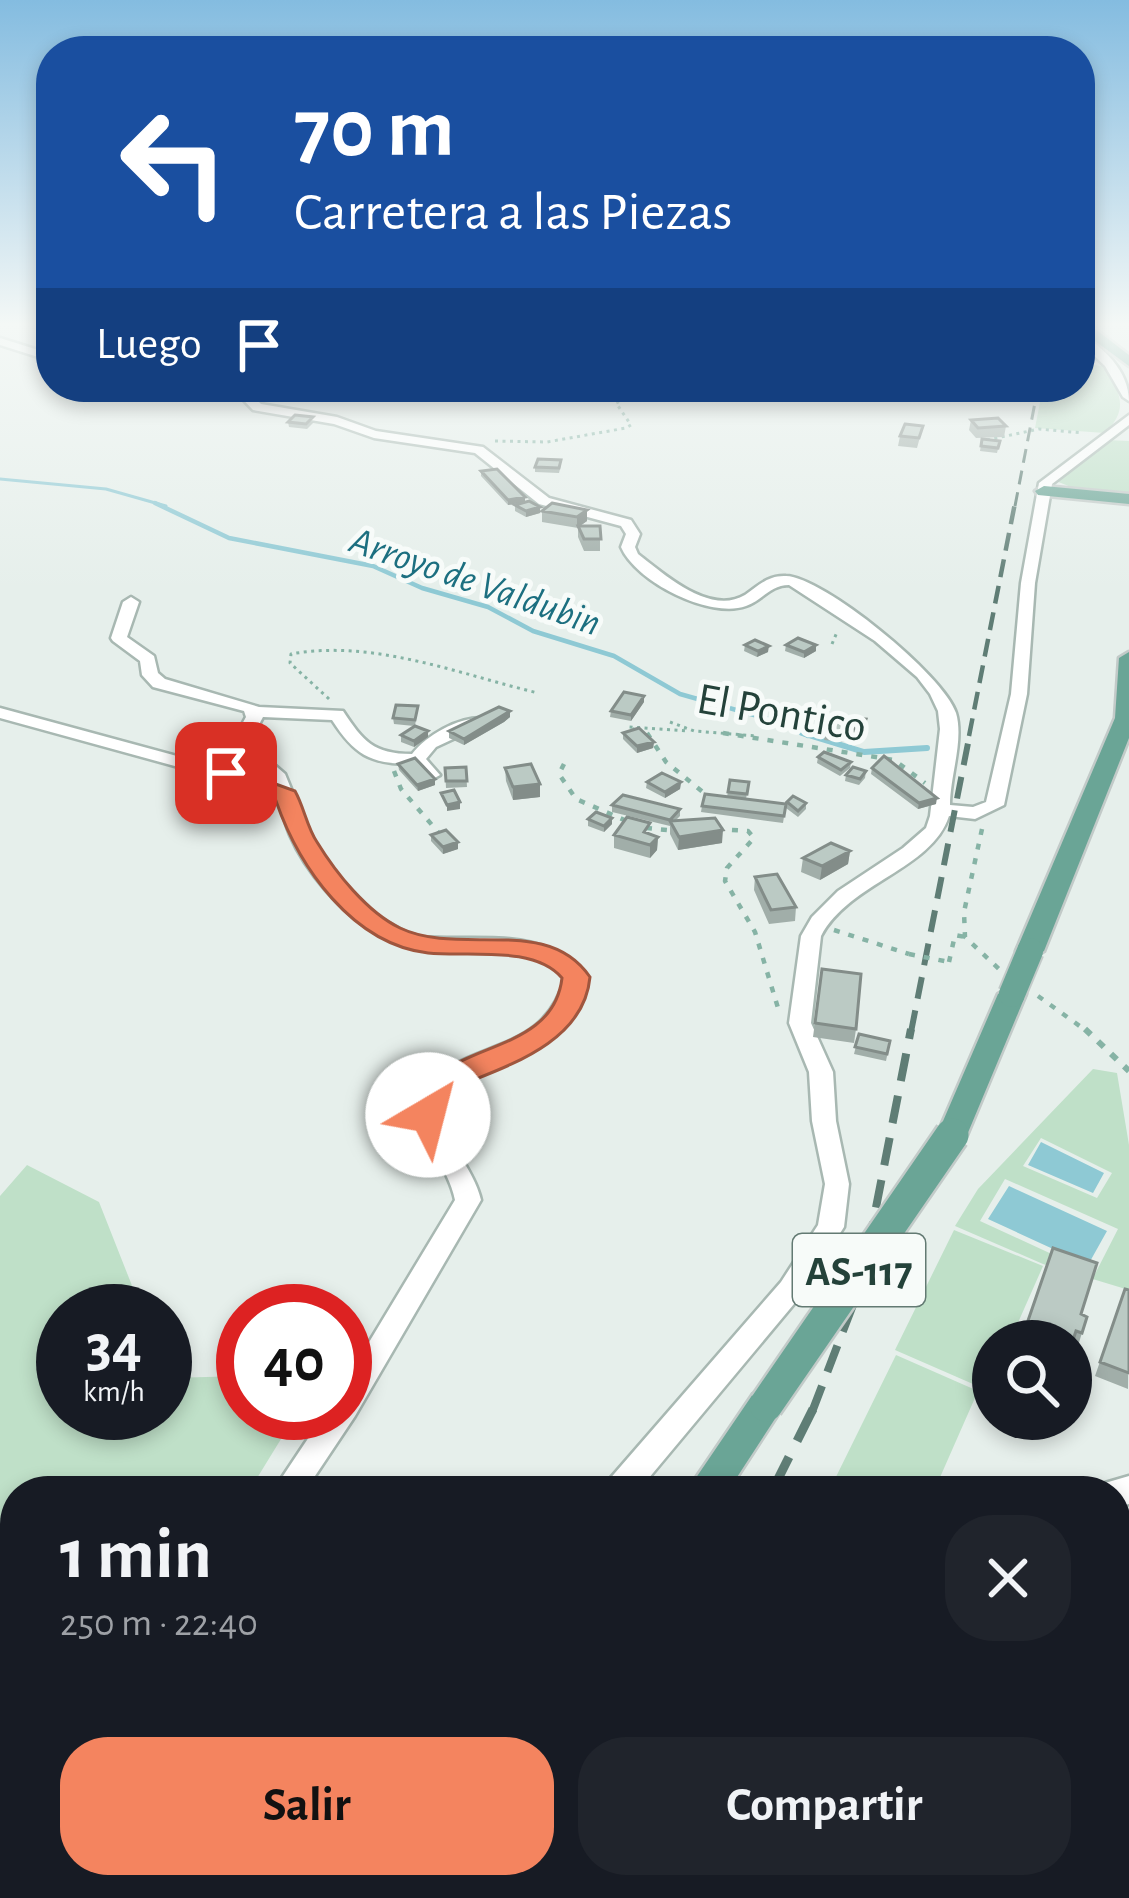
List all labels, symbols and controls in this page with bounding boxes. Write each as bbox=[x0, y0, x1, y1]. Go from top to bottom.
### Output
icon: left bbox=[96, 84, 252, 240]
text: 70 m bbox=[294, 88, 455, 172]
text: Carretera a las Piezas bbox=[294, 186, 733, 240]
icon: arrive bbox=[226, 312, 292, 378]
text: Luego bbox=[96, 322, 202, 367]
water label: Arroyo de Valdubin bbox=[344, 521, 605, 643]
street label: El Pontico bbox=[693, 676, 870, 750]
pin bbox=[175, 722, 277, 824]
icon: arrive bbox=[193, 740, 259, 806]
position arrow bbox=[365, 1052, 491, 1178]
road number: AS-117 bbox=[793, 1234, 925, 1306]
speed limit sign: 40 bbox=[216, 1284, 372, 1440]
text: 34 bbox=[86, 1317, 142, 1377]
map controls bbox=[972, 1320, 1092, 1440]
button: search bbox=[972, 1320, 1092, 1440]
text: km/h bbox=[83, 1377, 145, 1407]
button: close bbox=[945, 1515, 1071, 1641]
text: 1 min bbox=[60, 1519, 212, 1591]
text: 250 m · 22:40 bbox=[60, 1604, 258, 1643]
button: Salir bbox=[60, 1737, 554, 1875]
button: Compartir bbox=[578, 1737, 1071, 1875]

